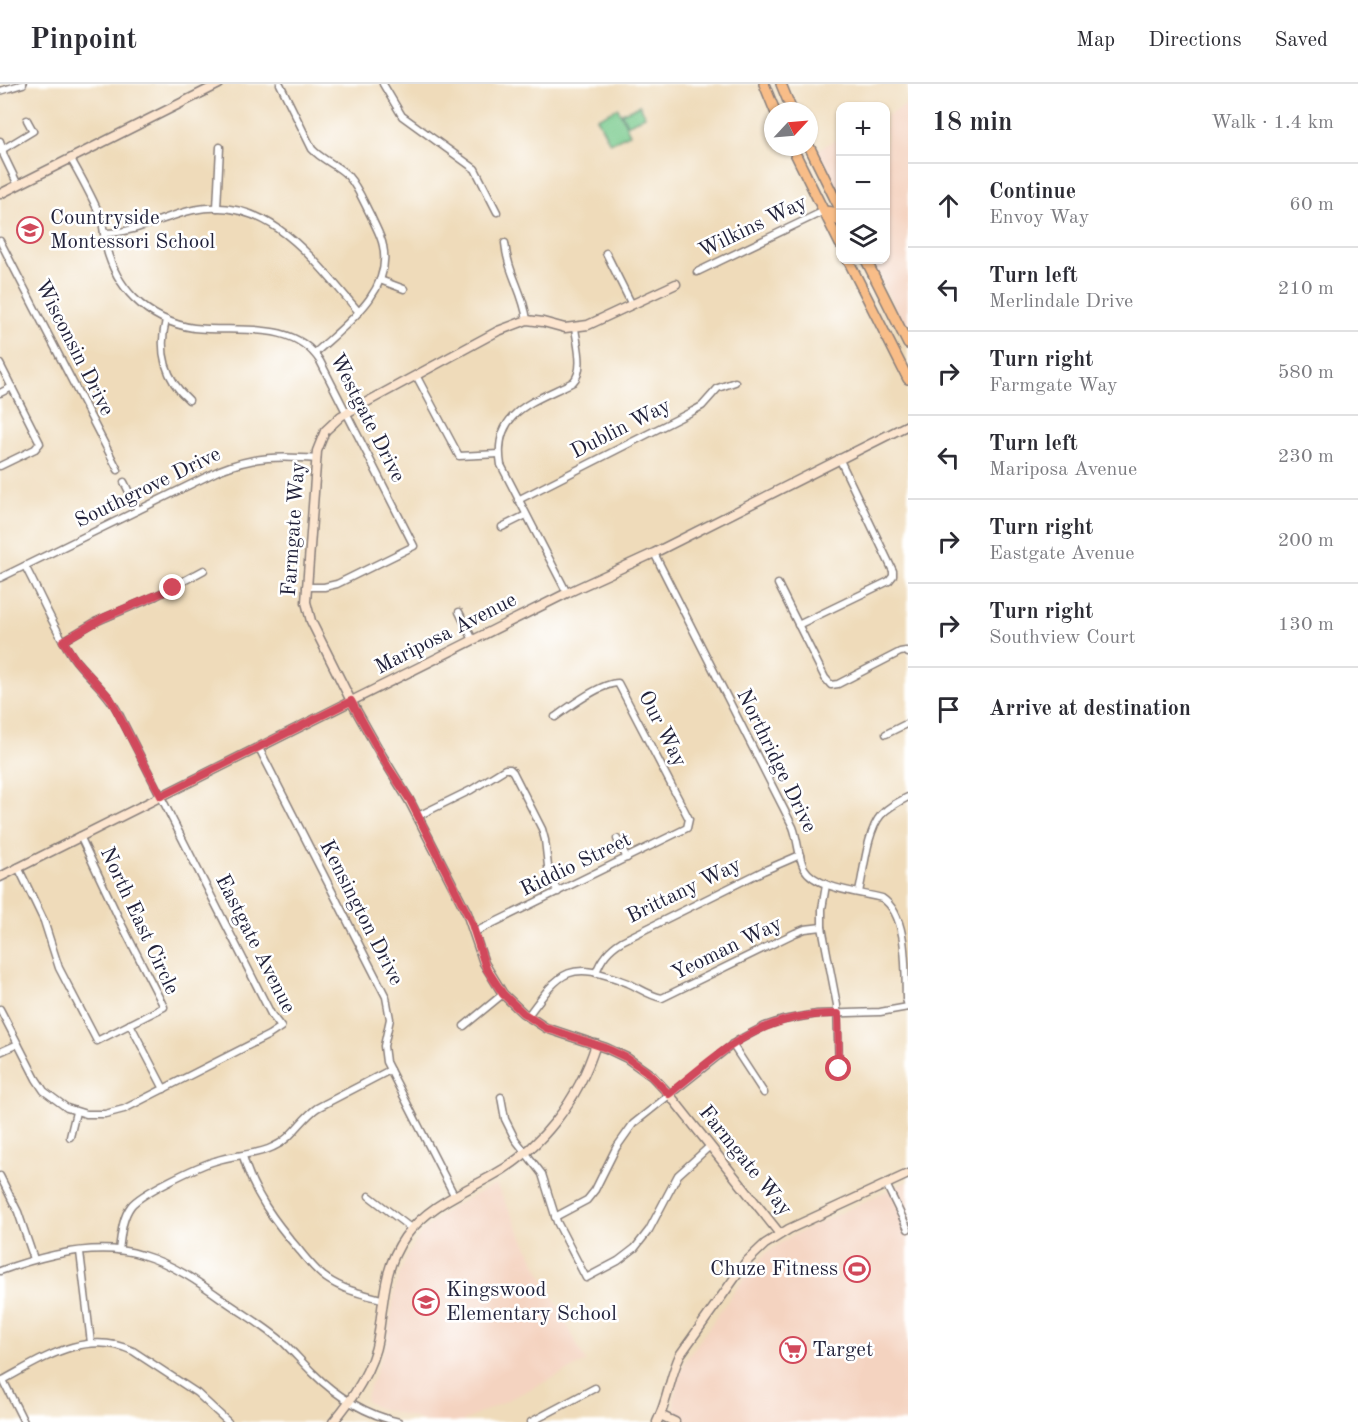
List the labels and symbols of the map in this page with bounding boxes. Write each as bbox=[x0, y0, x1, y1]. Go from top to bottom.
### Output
north arrow bbox=[764, 102, 818, 156]
street label: Wilkins Way bbox=[696, 192, 810, 262]
place label: Countryside Montessori School bbox=[50, 208, 216, 253]
school or university icon: Countryside Montessori School bbox=[15, 215, 45, 245]
street label: Wisconsin Drive bbox=[31, 277, 117, 419]
street label: Westgate Drive bbox=[326, 350, 408, 486]
street label: Dublin Way bbox=[568, 395, 674, 463]
street label: Southgrove Drive bbox=[72, 444, 224, 532]
street label: Farmgate Way bbox=[279, 461, 309, 597]
route end bbox=[159, 574, 185, 600]
street label: Mariposa Avenue bbox=[372, 589, 520, 679]
street label: Northridge Drive bbox=[732, 686, 820, 836]
street label: Our Way bbox=[634, 688, 690, 770]
street label: Riddio Street bbox=[517, 829, 635, 901]
street label: Kensington Drive bbox=[315, 837, 407, 989]
street label: North East Circle bbox=[96, 844, 182, 998]
street label: Brittany Way bbox=[624, 854, 744, 928]
street label: Eastgate Avenue bbox=[211, 871, 299, 1017]
street label: Yeoman Way bbox=[668, 913, 786, 985]
route start bbox=[825, 1055, 851, 1081]
street label: Farmgate Way bbox=[694, 1102, 796, 1220]
sports icon: Chuze Fitness bbox=[842, 1254, 872, 1284]
place label: Chuze Fitness bbox=[710, 1259, 838, 1280]
place label: Kingswood Elementary School bbox=[446, 1280, 617, 1325]
school or university icon: Kingswood Elementary School bbox=[411, 1287, 441, 1317]
supermarket icon: Target bbox=[778, 1335, 808, 1365]
place label: Target bbox=[812, 1340, 873, 1361]

